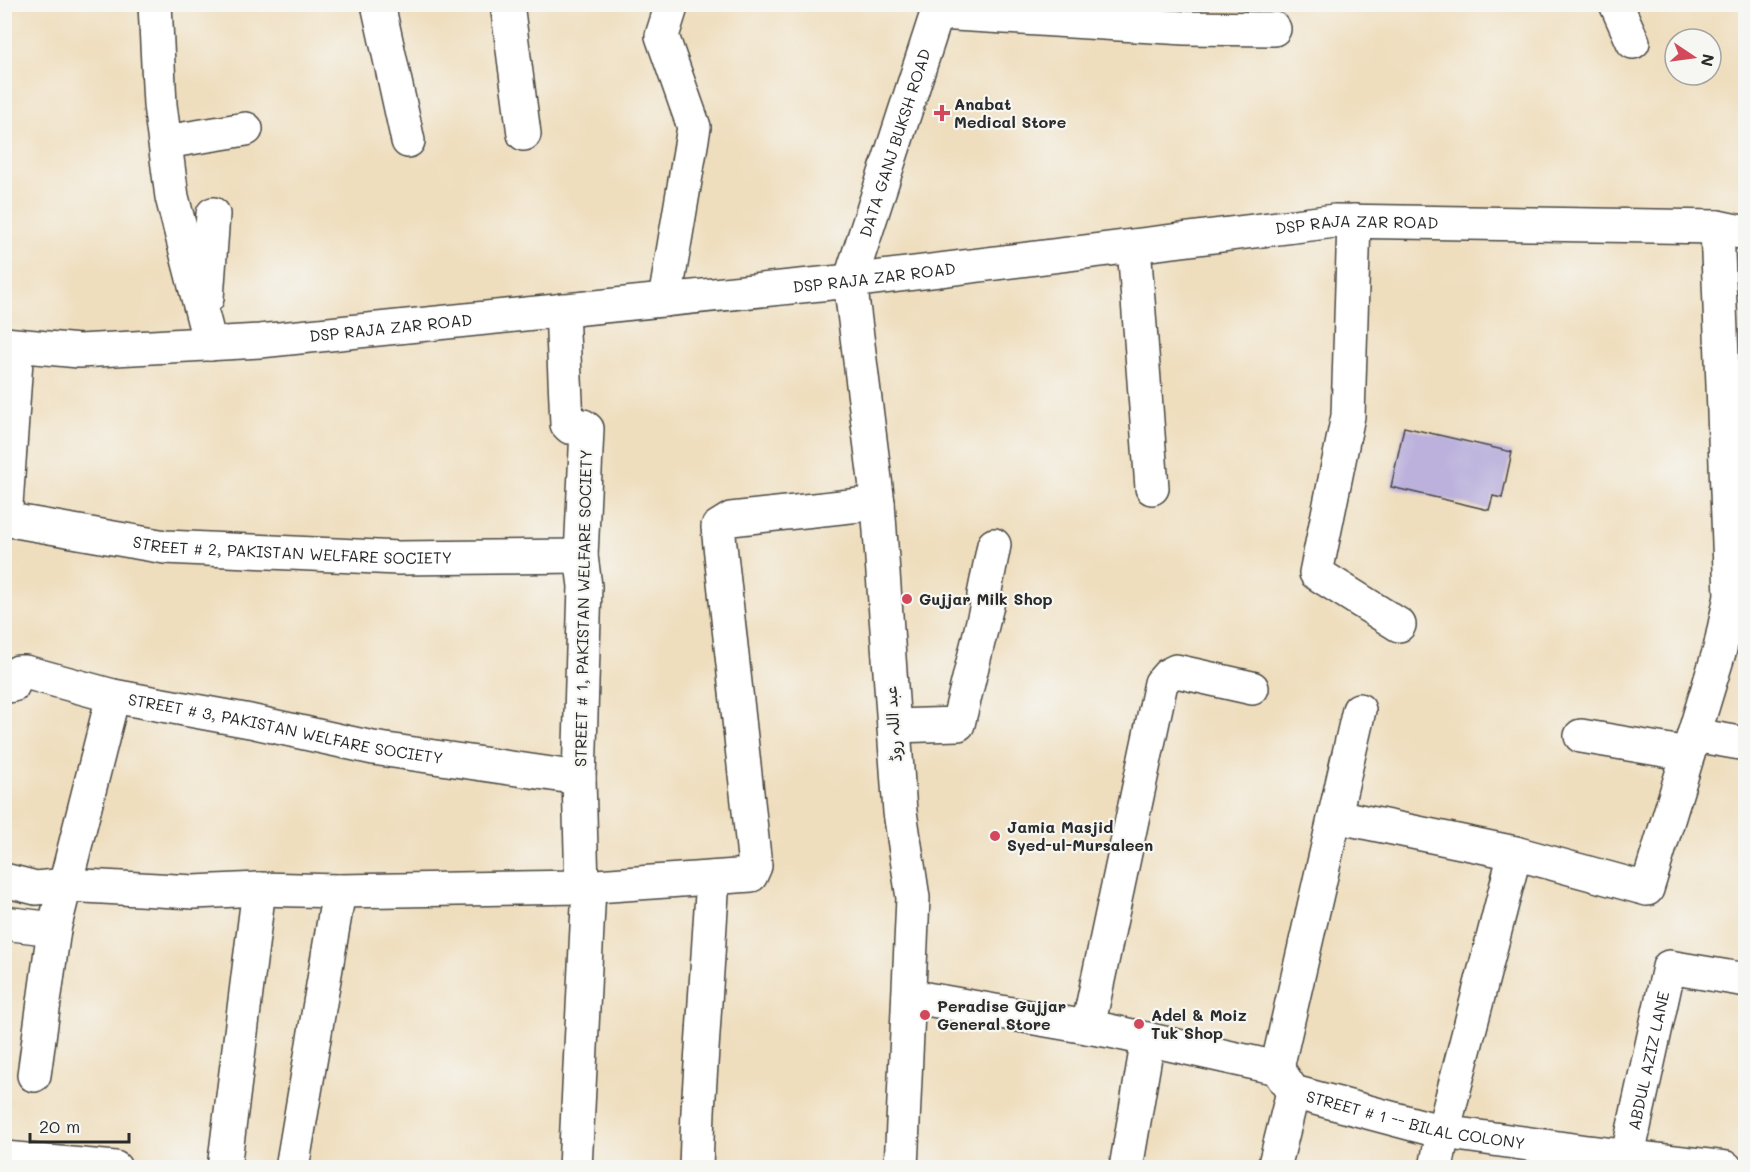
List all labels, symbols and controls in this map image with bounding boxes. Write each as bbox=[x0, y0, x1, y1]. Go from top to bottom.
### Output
north arrow bbox=[1663, 27, 1723, 87]
street label: DATA GANJ BUKSH ROAD bbox=[854, 46, 935, 240]
text: N bbox=[1697, 52, 1720, 69]
place label: Anabat Medical Store bbox=[954, 93, 1066, 132]
marker: Anabat Medical Store bbox=[935, 106, 949, 120]
street label: DSP RAJA ZAR ROAD bbox=[1274, 210, 1439, 238]
street label: DSP RAJA ZAR ROAD bbox=[792, 257, 957, 297]
street label: DSP RAJA ZAR ROAD bbox=[308, 308, 473, 346]
street label: STREET # 1, PAKISTAN WELFARE SOCIETY bbox=[569, 449, 596, 767]
street label: STREET # 2, PAKISTAN WELFARE SOCIETY bbox=[131, 531, 452, 568]
place label: Gujjar Milk Shop bbox=[919, 588, 1053, 609]
marker: Gujjar Milk Shop bbox=[900, 592, 914, 606]
street label: عبد اللہ روڈ bbox=[879, 685, 906, 763]
street label: STREET # 3, PAKISTAN WELFARE SOCIETY bbox=[126, 688, 444, 768]
place label: Jamia Masjid Syed-ul-Mursaleen bbox=[1007, 816, 1153, 855]
marker: Jamia Masjid Syed-ul-Mursaleen bbox=[988, 829, 1002, 843]
street label: ABDUL AZIZ LANE bbox=[1623, 989, 1673, 1132]
place label: Peradise Gujjar General Store bbox=[937, 995, 1066, 1034]
place label: Adel & Moiz Tuk Shop bbox=[1151, 1004, 1247, 1043]
marker: Peradise Gujjar General Store bbox=[918, 1008, 932, 1022]
marker: Adel & Moiz Tuk Shop bbox=[1132, 1017, 1146, 1031]
street label: STREET # 1 -- BILAL COLONY bbox=[1304, 1085, 1527, 1153]
scale bar bbox=[30, 1106, 129, 1144]
text: 20 m bbox=[39, 1114, 80, 1138]

